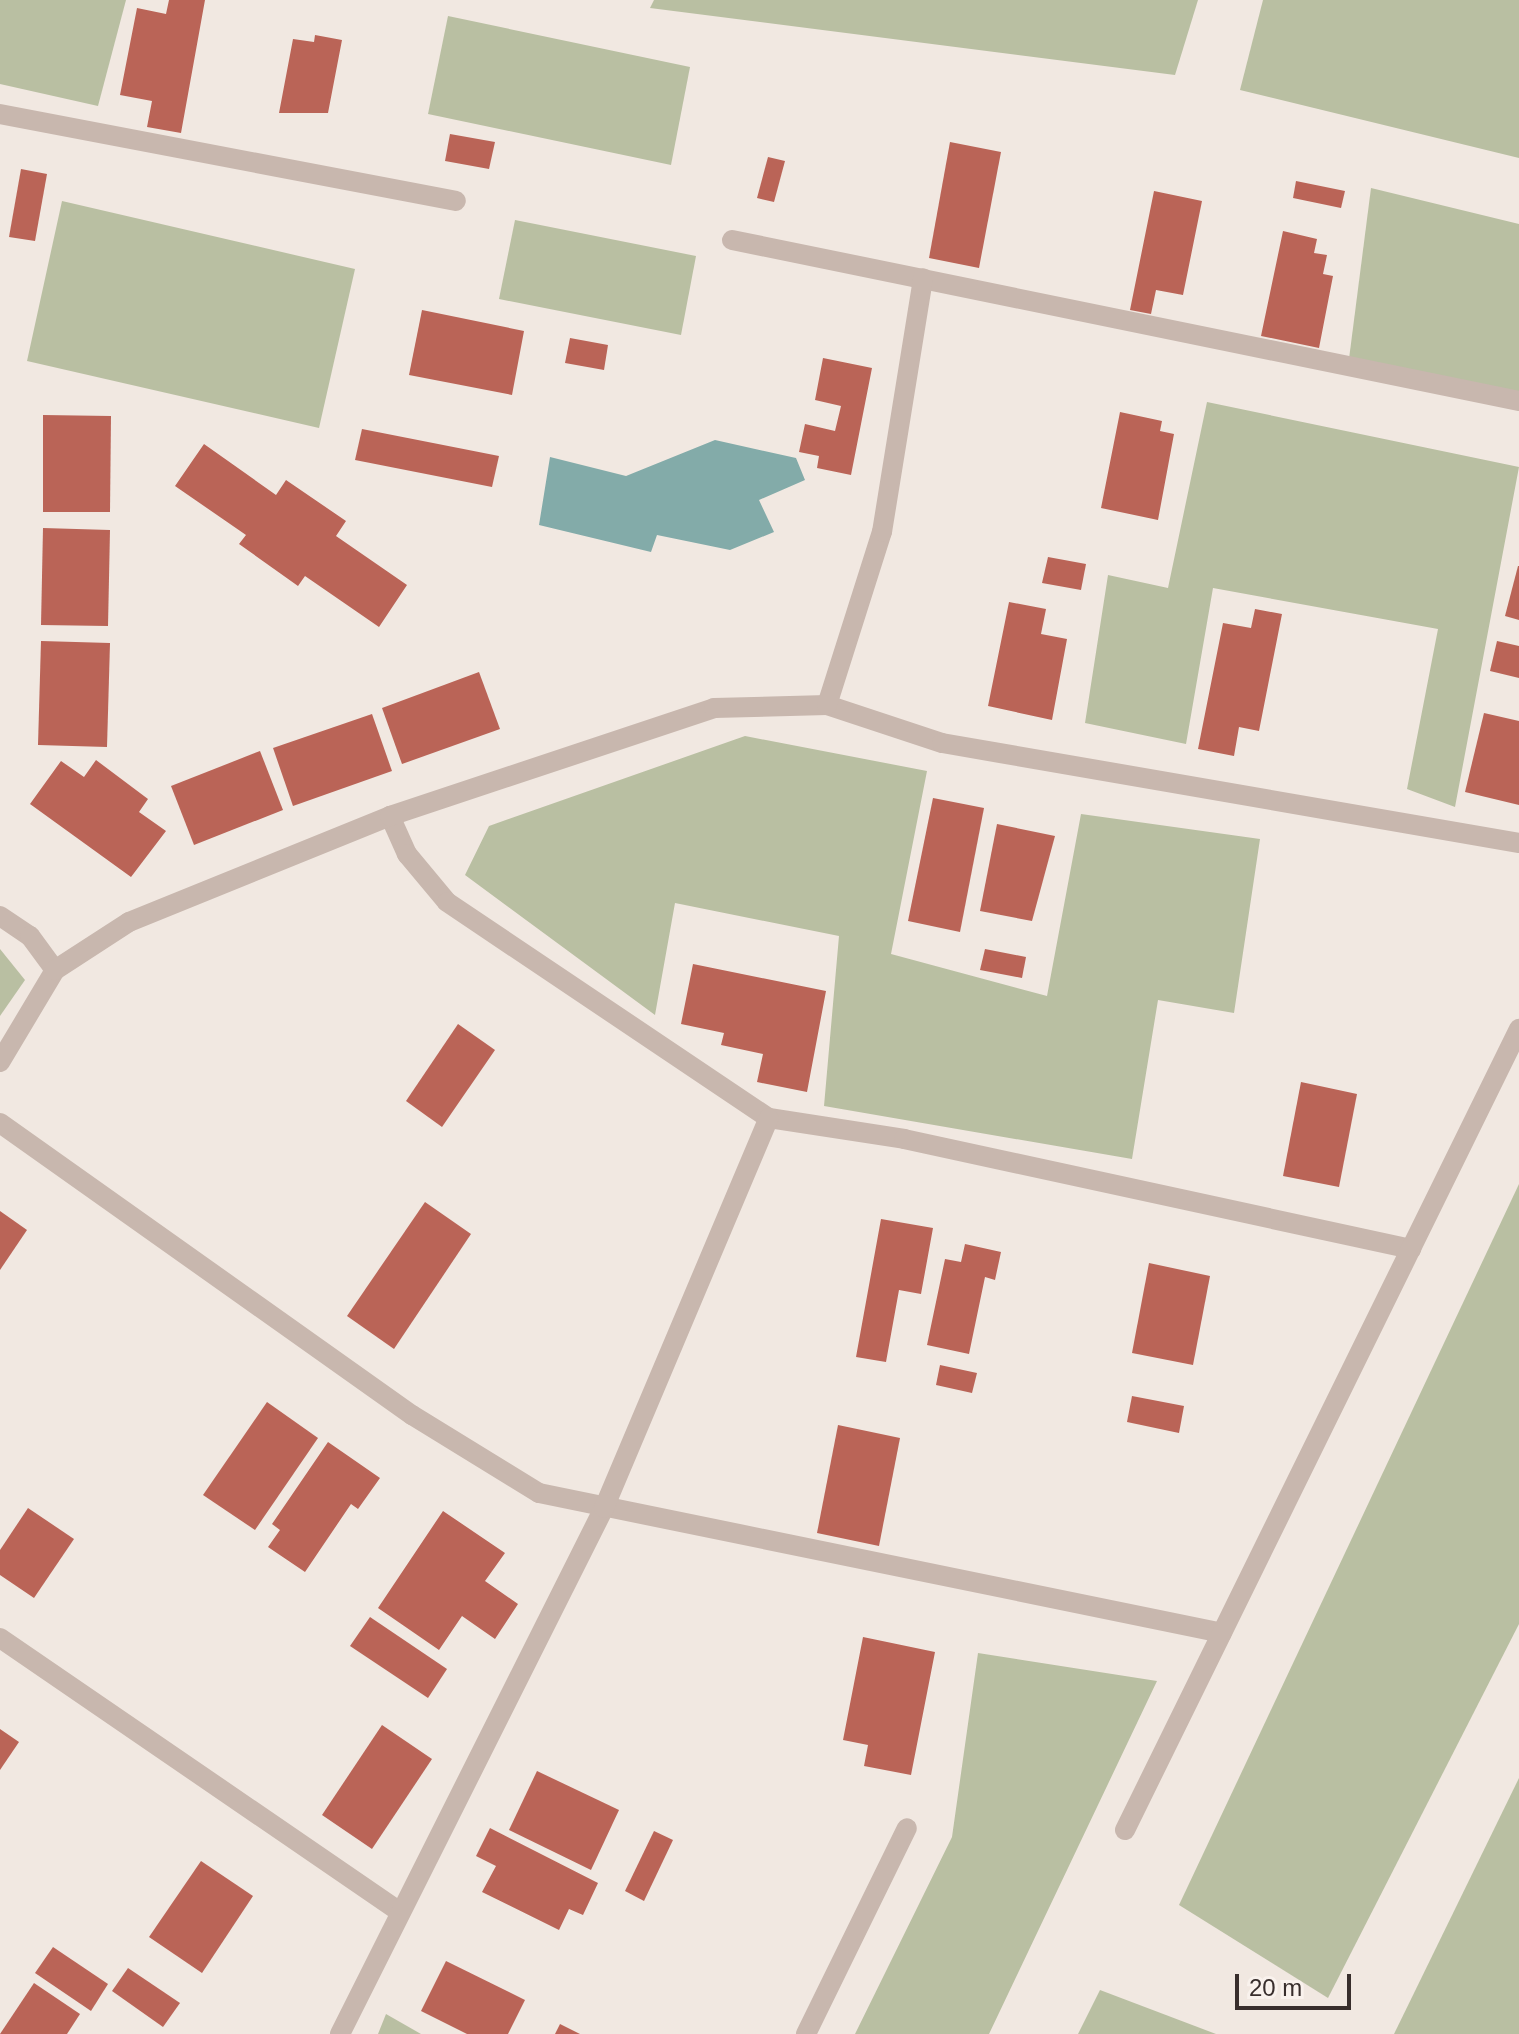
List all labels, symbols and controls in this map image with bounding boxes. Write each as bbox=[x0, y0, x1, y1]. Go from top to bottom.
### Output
scale bar bbox=[1239, 1958, 1355, 2008]
text: 20 m bbox=[1249, 1974, 1302, 2001]

